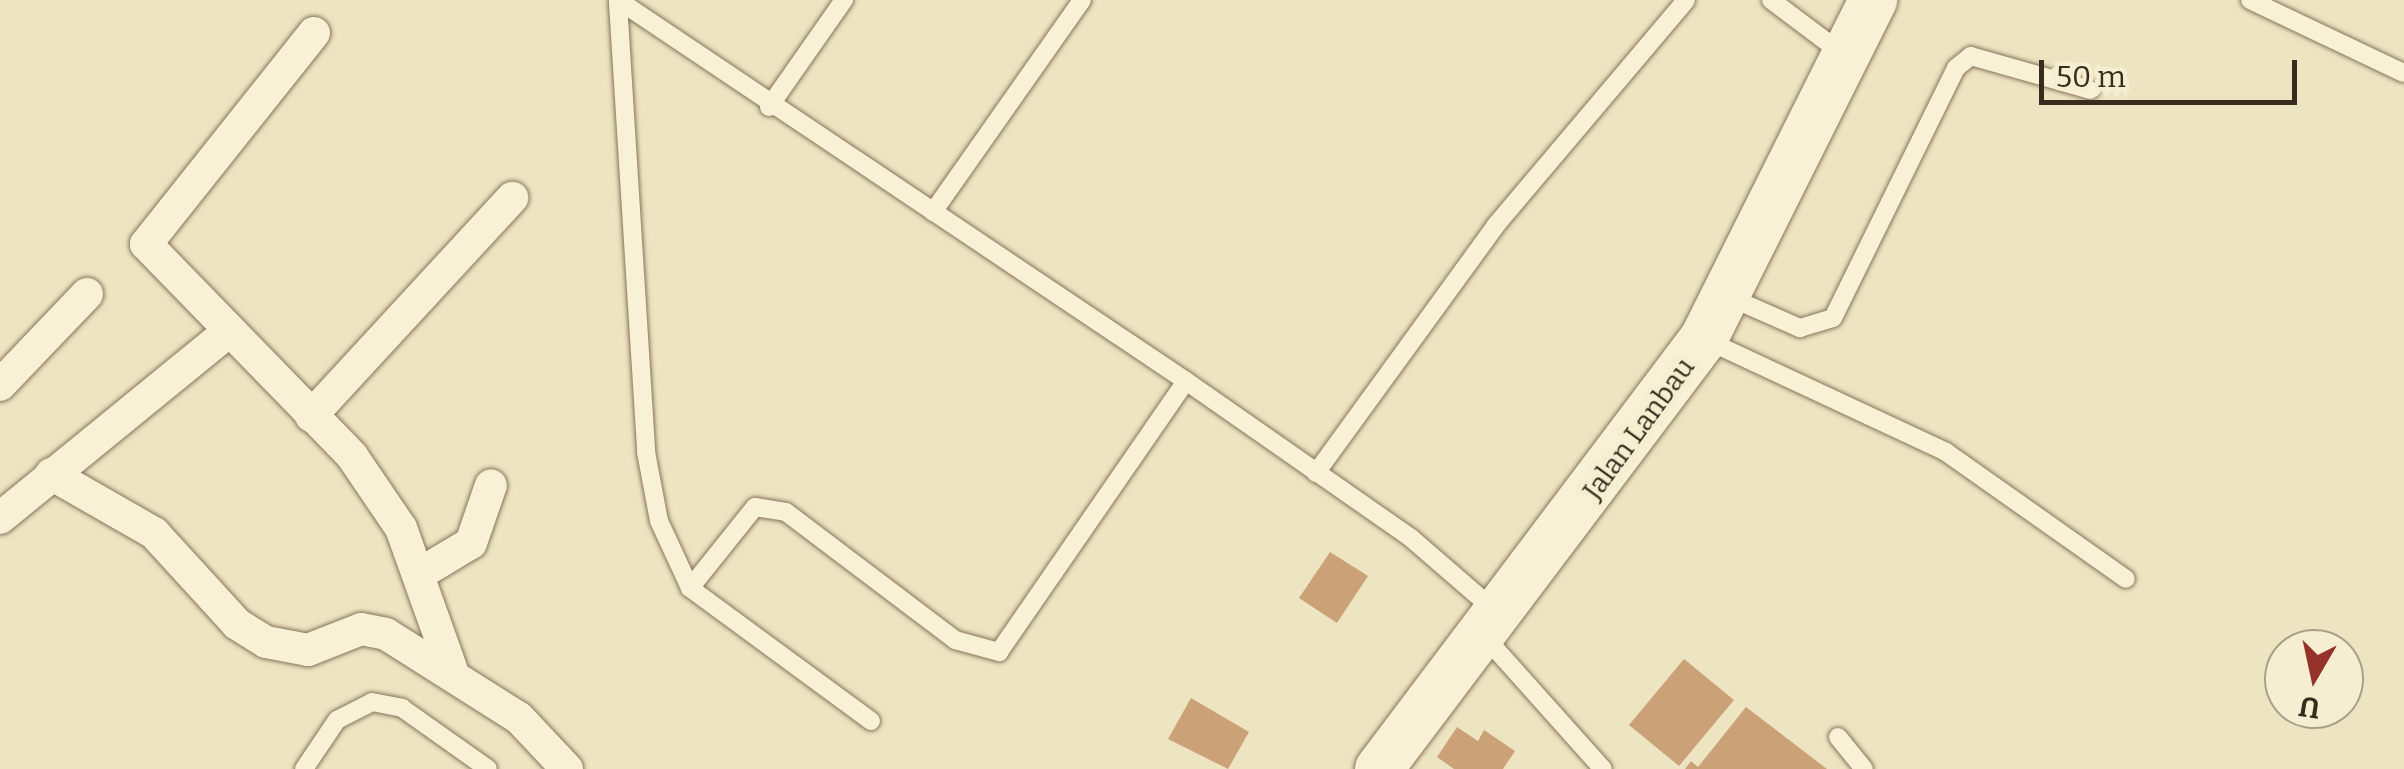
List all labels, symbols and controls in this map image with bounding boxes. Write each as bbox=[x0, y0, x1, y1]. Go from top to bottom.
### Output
scale bar bbox=[2044, 40, 2302, 102]
text: 50 m bbox=[2056, 59, 2126, 95]
street label: Jalan Lanbau bbox=[1576, 351, 1702, 507]
north arrow bbox=[2264, 629, 2364, 729]
text: U bbox=[2297, 689, 2322, 725]

